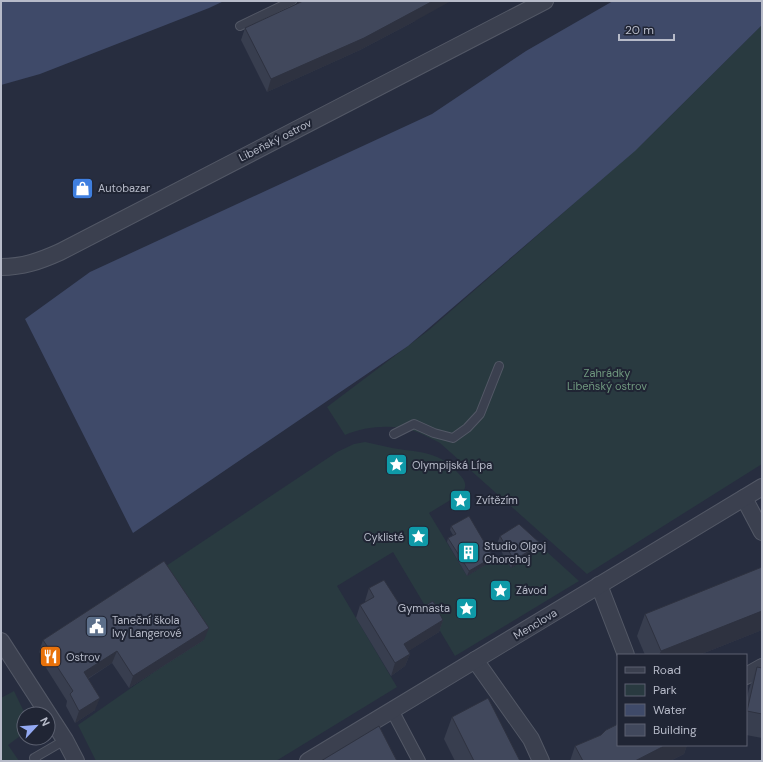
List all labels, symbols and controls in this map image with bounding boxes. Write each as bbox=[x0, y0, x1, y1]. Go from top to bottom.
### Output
scale bar bbox=[619, 16, 674, 42]
text: 20 m bbox=[625, 22, 654, 38]
street label: Libeňský ostrov bbox=[236, 116, 314, 164]
shop icon: Autobazar bbox=[69, 175, 95, 201]
place label: Autobazar bbox=[98, 181, 150, 195]
park label: Zahrádky Libeňský ostrov bbox=[567, 366, 647, 393]
place icon: Olympijská Lípa bbox=[383, 452, 409, 478]
place label: Olympijská Lípa bbox=[412, 458, 492, 472]
place icon: Zvítězím bbox=[448, 487, 474, 513]
place label: Zvítězím bbox=[476, 493, 518, 507]
place icon: Cyklisté bbox=[406, 524, 432, 550]
place label: Cyklisté bbox=[364, 530, 404, 544]
building icon: Studio Olgoj Chorchoj bbox=[456, 539, 482, 565]
place label: Studio Olgoj Chorchoj bbox=[484, 539, 546, 566]
place icon: Závod bbox=[487, 577, 513, 603]
place label: Závod bbox=[516, 583, 547, 597]
place icon: Gymnasta bbox=[453, 595, 479, 621]
place label: Gymnasta bbox=[398, 601, 450, 615]
street label: Menclova bbox=[511, 606, 559, 642]
public building icon: Taneční škola Ivy Langerové bbox=[84, 613, 110, 639]
place label: Taneční škola Ivy Langerové bbox=[112, 613, 182, 640]
restaurant icon: Ostrov bbox=[37, 644, 63, 670]
place label: Ostrov bbox=[66, 650, 100, 664]
legend bbox=[617, 654, 747, 746]
text: Road bbox=[653, 662, 681, 678]
text: Park bbox=[653, 682, 677, 698]
text: Water bbox=[653, 702, 687, 718]
north arrow bbox=[16, 706, 56, 746]
text: N bbox=[37, 715, 53, 728]
text: Building bbox=[653, 722, 697, 738]

